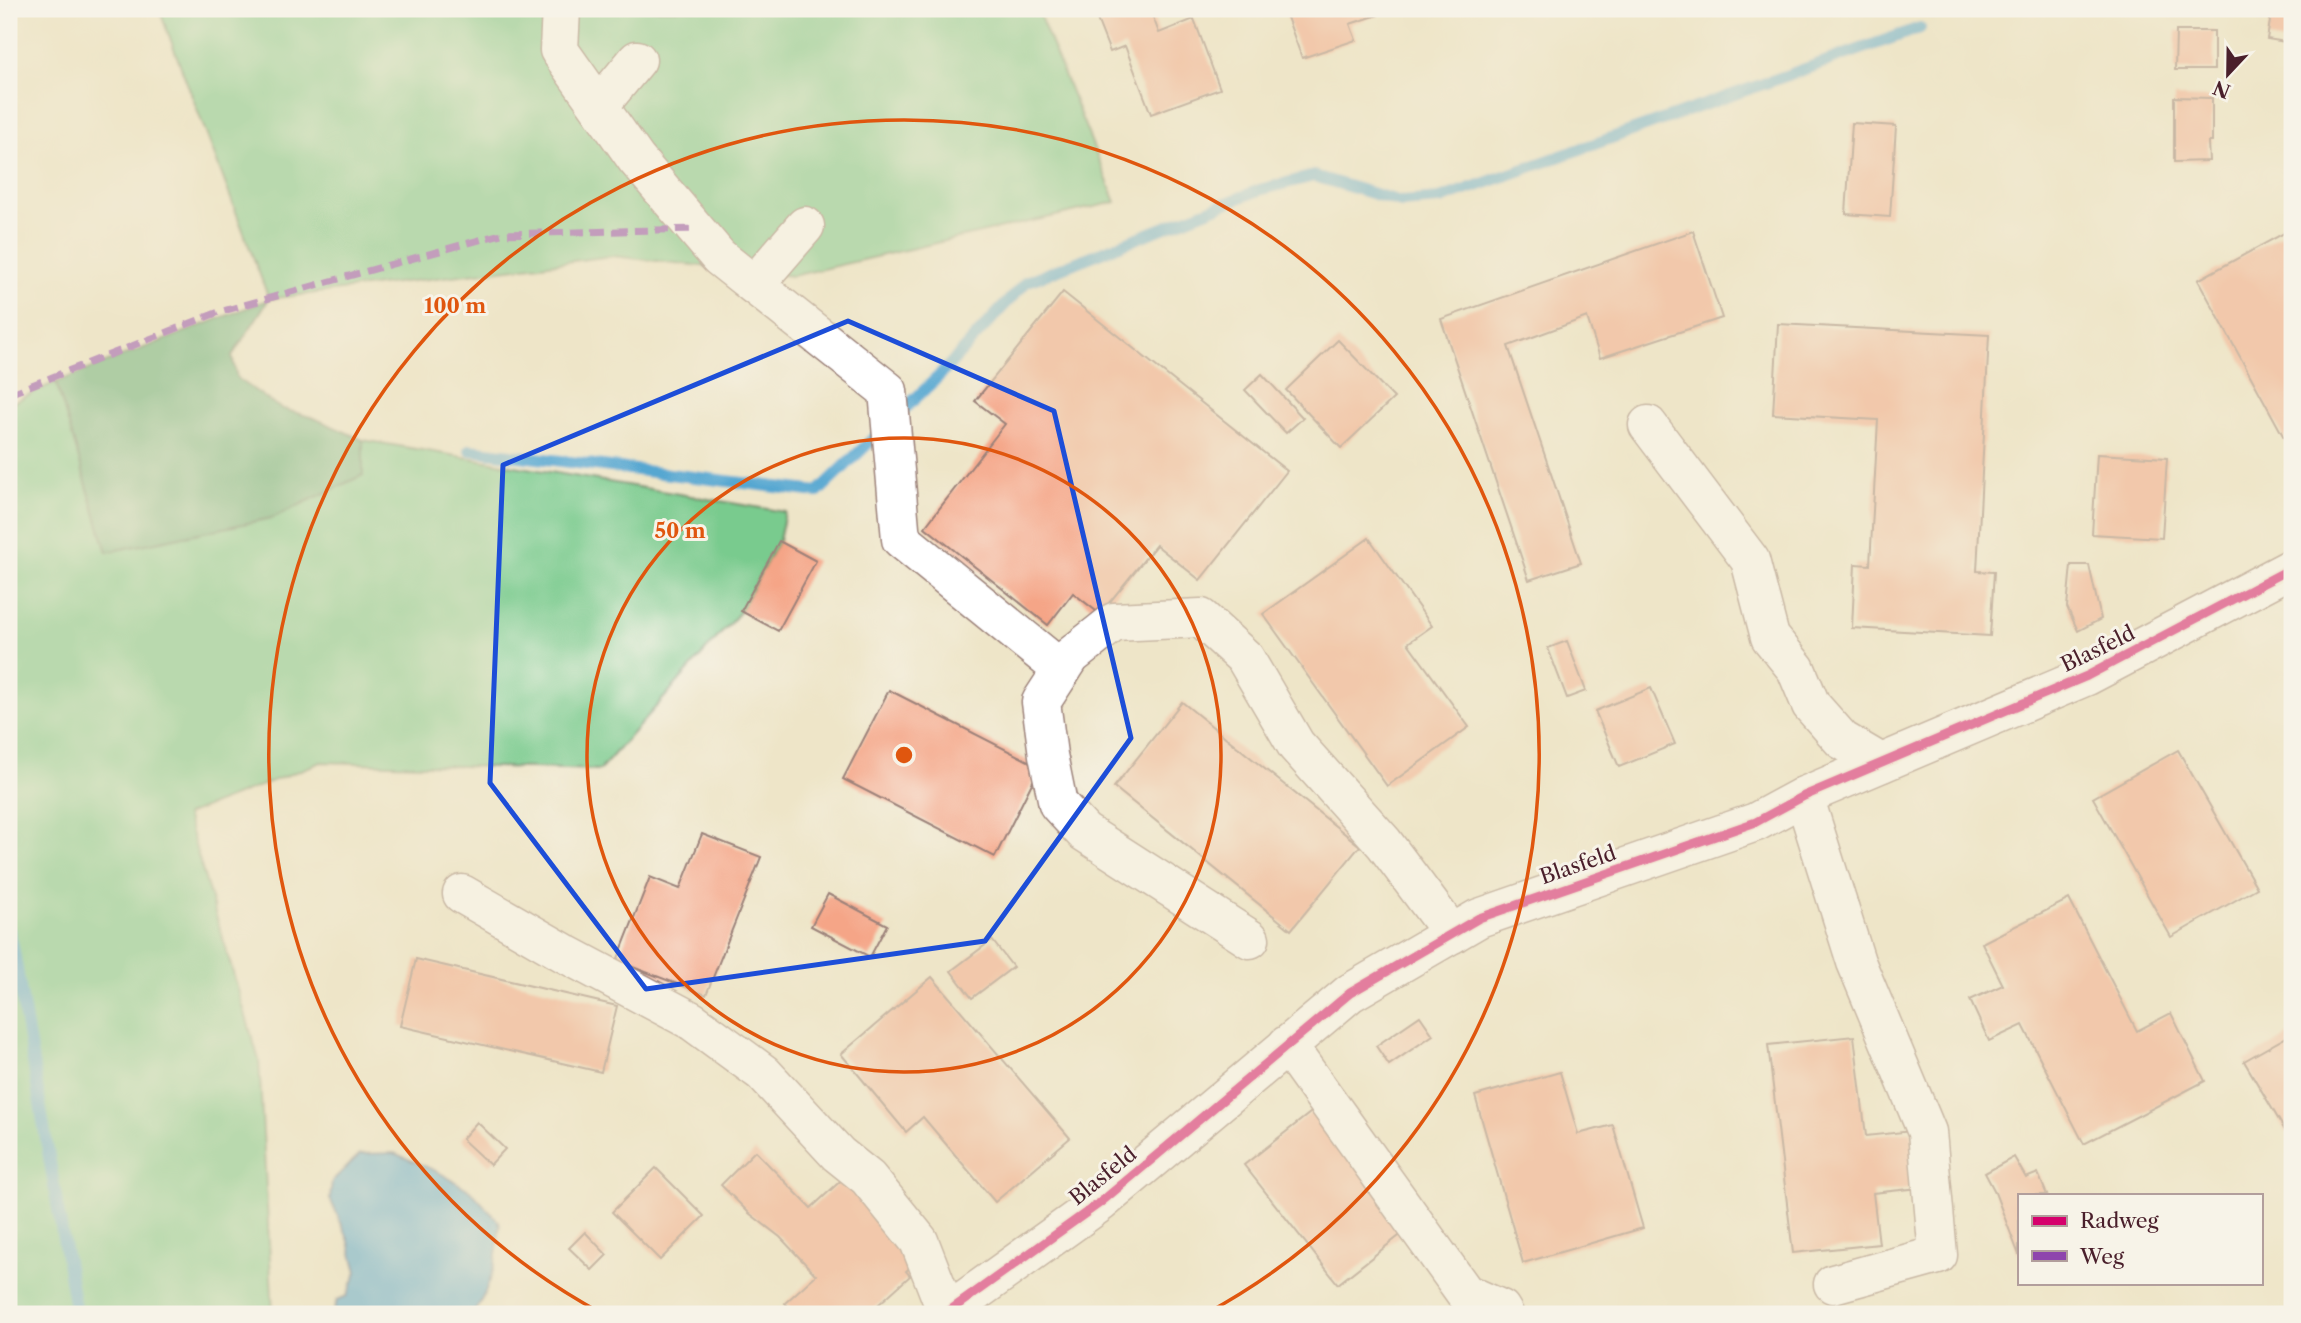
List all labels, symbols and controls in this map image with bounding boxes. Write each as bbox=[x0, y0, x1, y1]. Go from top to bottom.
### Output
north arrow bbox=[2192, 38, 2262, 108]
text: N bbox=[2210, 76, 2234, 103]
text: 100 m bbox=[424, 293, 486, 318]
text: 50 m bbox=[654, 518, 706, 543]
street label: Blasfeld bbox=[2057, 620, 2139, 677]
centre of rings bbox=[892, 743, 916, 767]
street label: Blasfeld bbox=[1536, 840, 1619, 889]
street label: Blasfeld bbox=[1064, 1141, 1141, 1210]
legend bbox=[2018, 1194, 2262, 1284]
text: Radweg bbox=[2080, 1208, 2160, 1233]
text: Weg bbox=[2079, 1244, 2125, 1269]

